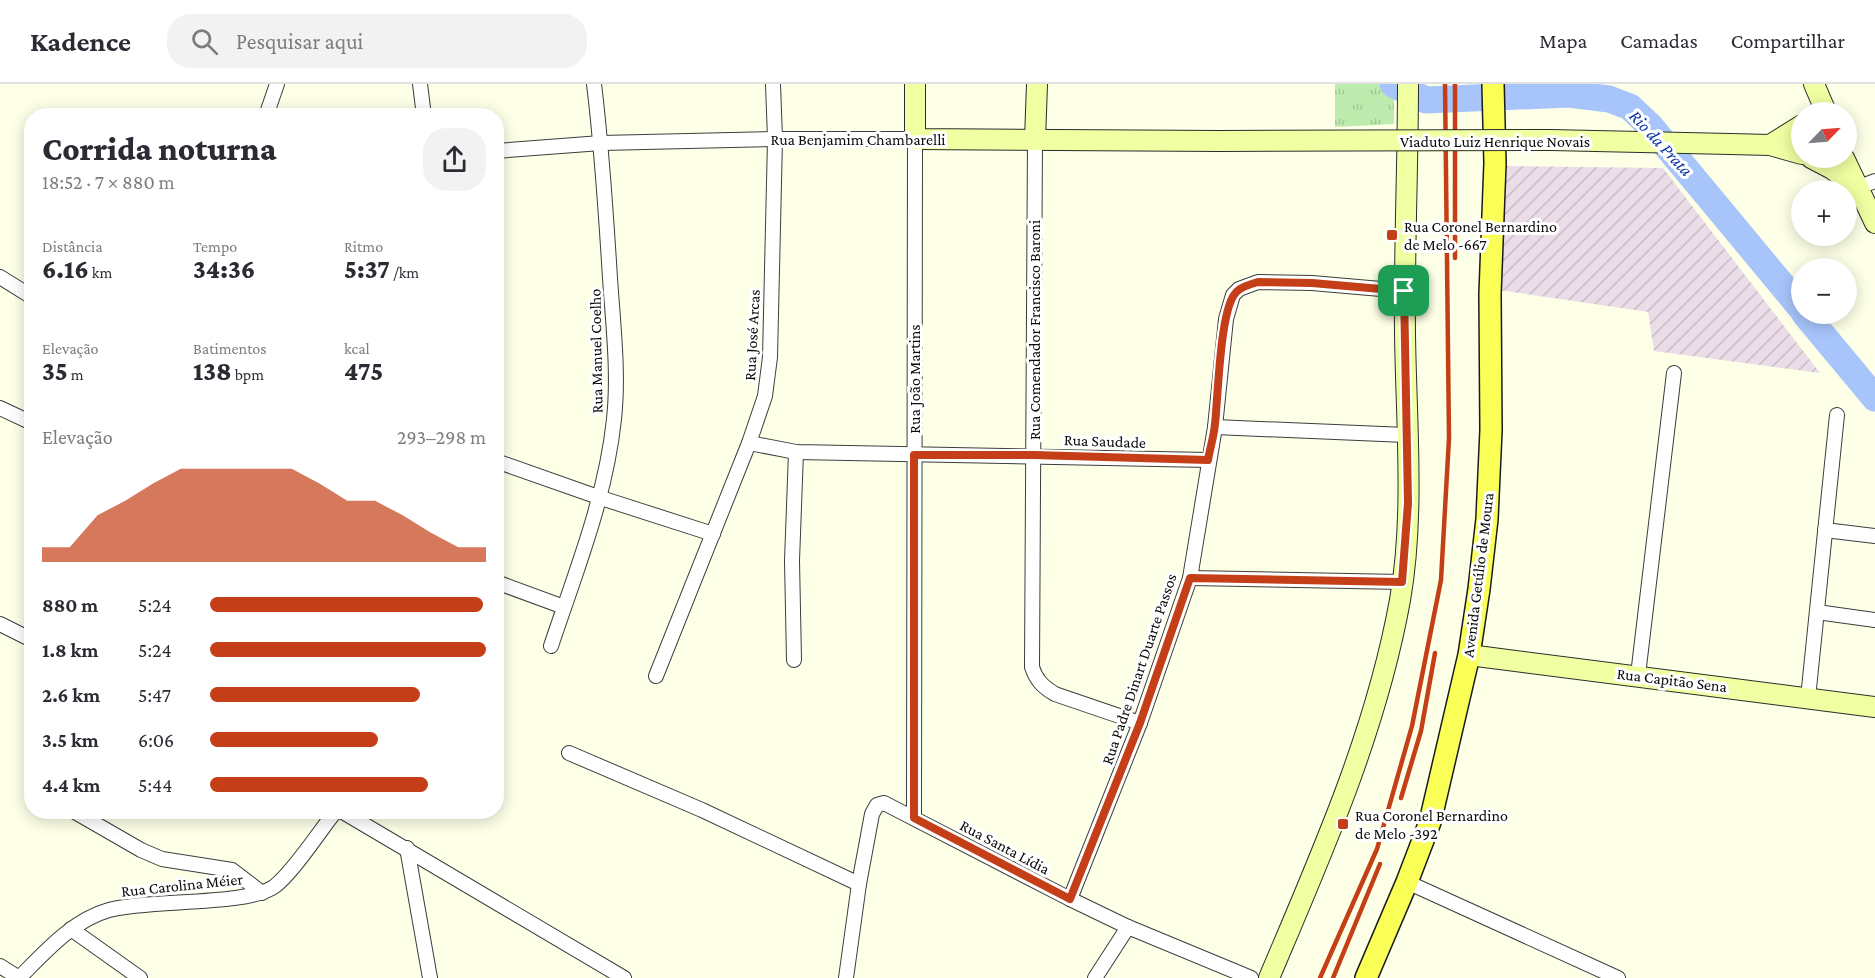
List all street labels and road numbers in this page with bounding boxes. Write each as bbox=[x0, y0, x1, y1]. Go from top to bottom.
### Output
street label: Rua Benjamim Chambarelli bbox=[770, 131, 946, 149]
street label: Viaduto Luiz Henrique Novais bbox=[1400, 133, 1590, 151]
street label: Rua Comendador Francisco Baroni bbox=[1026, 220, 1043, 440]
street label: Rua Manuel Coelho bbox=[586, 288, 606, 413]
street label: Rua José Arcas bbox=[741, 289, 764, 381]
street label: Rua João Martins bbox=[906, 324, 924, 434]
street label: Rua Saudade bbox=[1064, 431, 1146, 451]
street label: Avenida Getúlio de Moura bbox=[1459, 491, 1497, 658]
street label: Rua Padre Dinart Duarte Passos bbox=[1098, 571, 1180, 767]
street label: Rua Capitão Sena bbox=[1616, 665, 1729, 696]
street label: Rua Santa Lídia bbox=[957, 816, 1053, 878]
street label: Rua Carolina Méier bbox=[120, 870, 244, 900]

